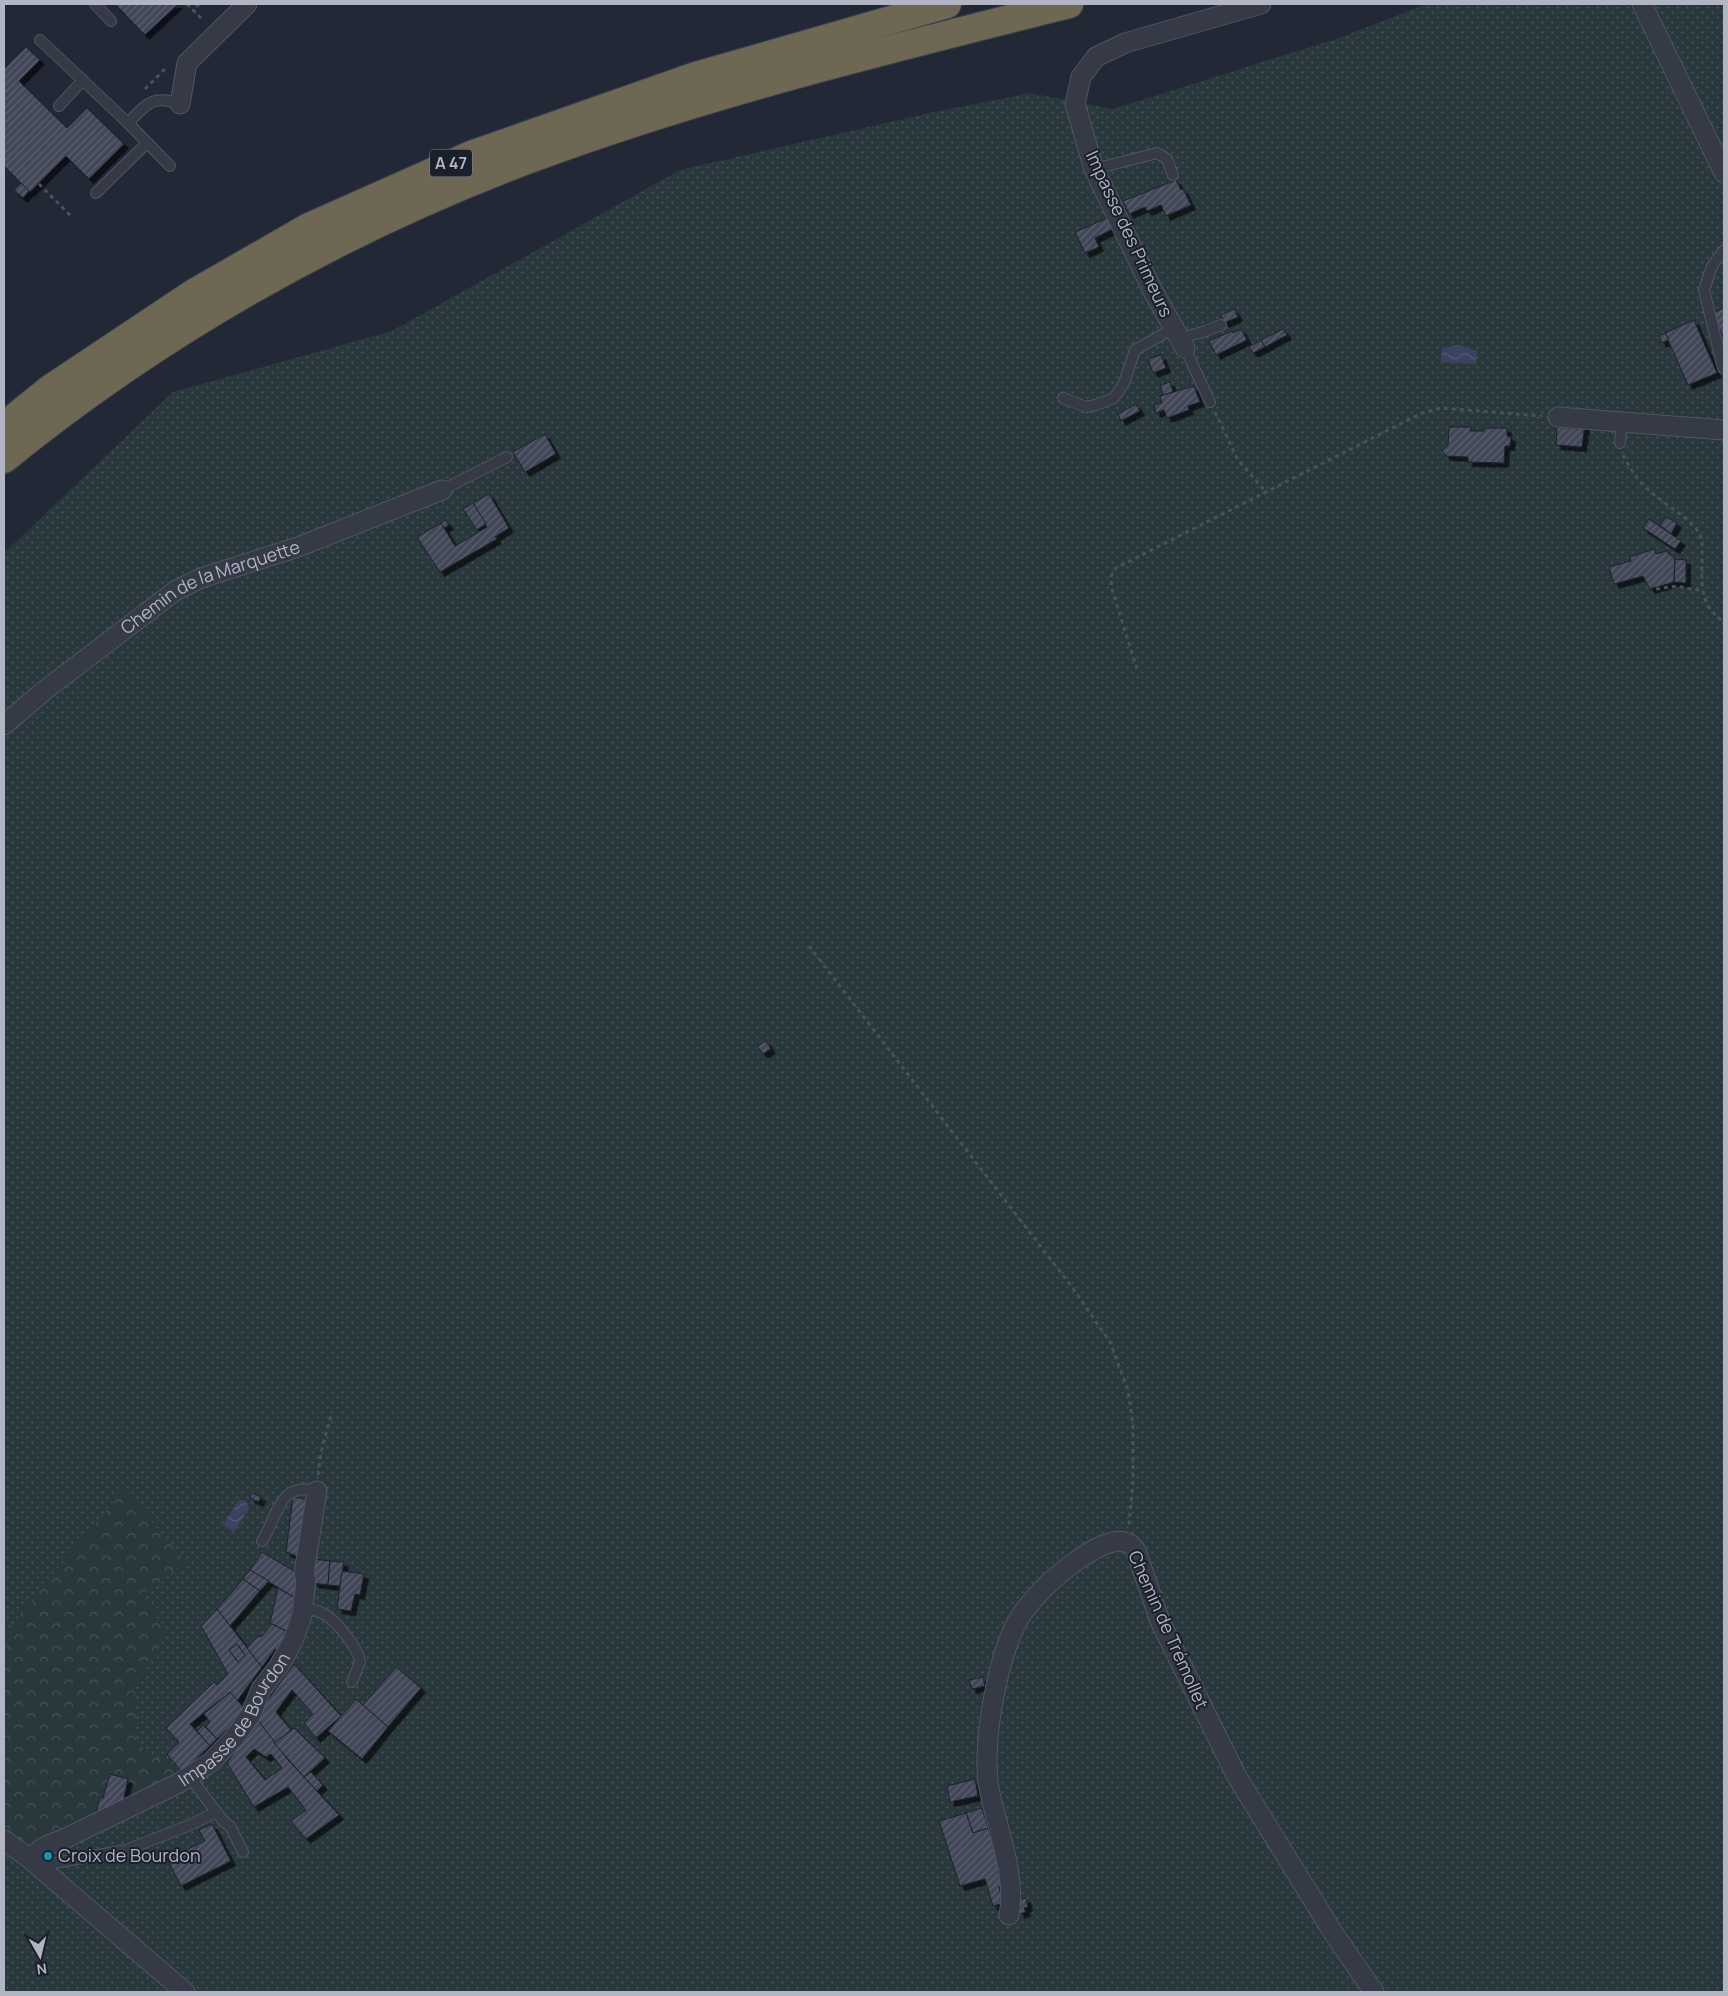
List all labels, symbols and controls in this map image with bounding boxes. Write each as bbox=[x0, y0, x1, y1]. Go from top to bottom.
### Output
street label: Impasse des Primeurs bbox=[1081, 147, 1179, 321]
road number: A 47 bbox=[430, 150, 472, 177]
street label: Chemin de la Marquette bbox=[115, 534, 303, 639]
street label: Chemin de Trémollet bbox=[1123, 1547, 1215, 1713]
street label: Impasse de Bourdon bbox=[173, 1648, 295, 1791]
place label: Croix de Bourdon bbox=[58, 1843, 201, 1867]
marker: Croix de Bourdon bbox=[42, 1850, 54, 1862]
north arrow bbox=[15, 1931, 65, 1981]
text: N bbox=[36, 1959, 48, 1979]

